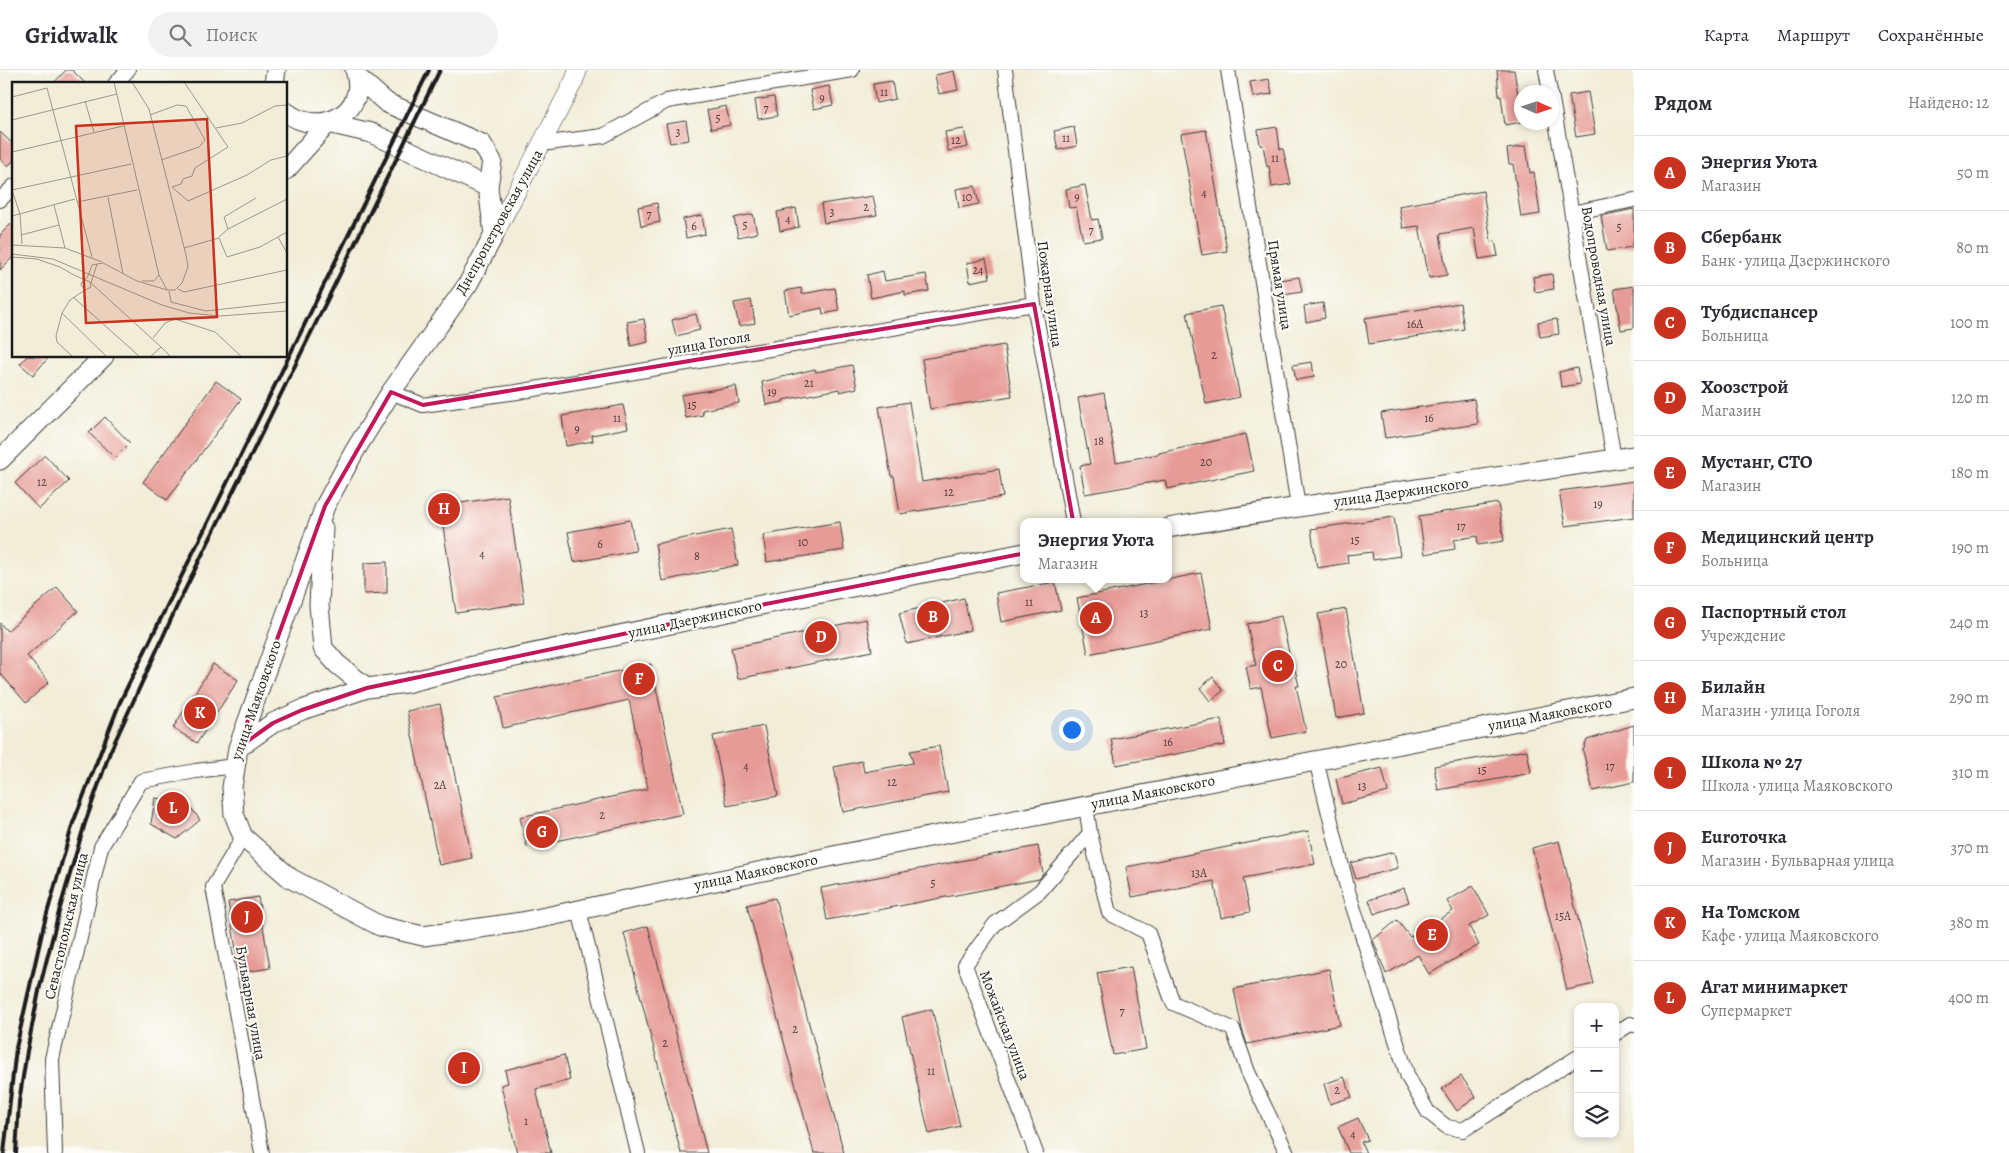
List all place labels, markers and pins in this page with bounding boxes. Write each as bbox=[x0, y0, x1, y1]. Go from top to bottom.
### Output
pin: H bbox=[428, 490, 460, 528]
pin: B bbox=[917, 598, 949, 636]
pin: A bbox=[1080, 599, 1112, 637]
pin: D bbox=[805, 618, 837, 656]
pin: C bbox=[1262, 647, 1294, 685]
pin: F bbox=[623, 660, 655, 698]
pin: K bbox=[184, 694, 216, 732]
pin: L bbox=[157, 789, 189, 827]
pin: G bbox=[526, 813, 558, 851]
pin: J bbox=[231, 898, 263, 936]
pin: E bbox=[1416, 916, 1448, 954]
pin: I bbox=[448, 1049, 480, 1087]

